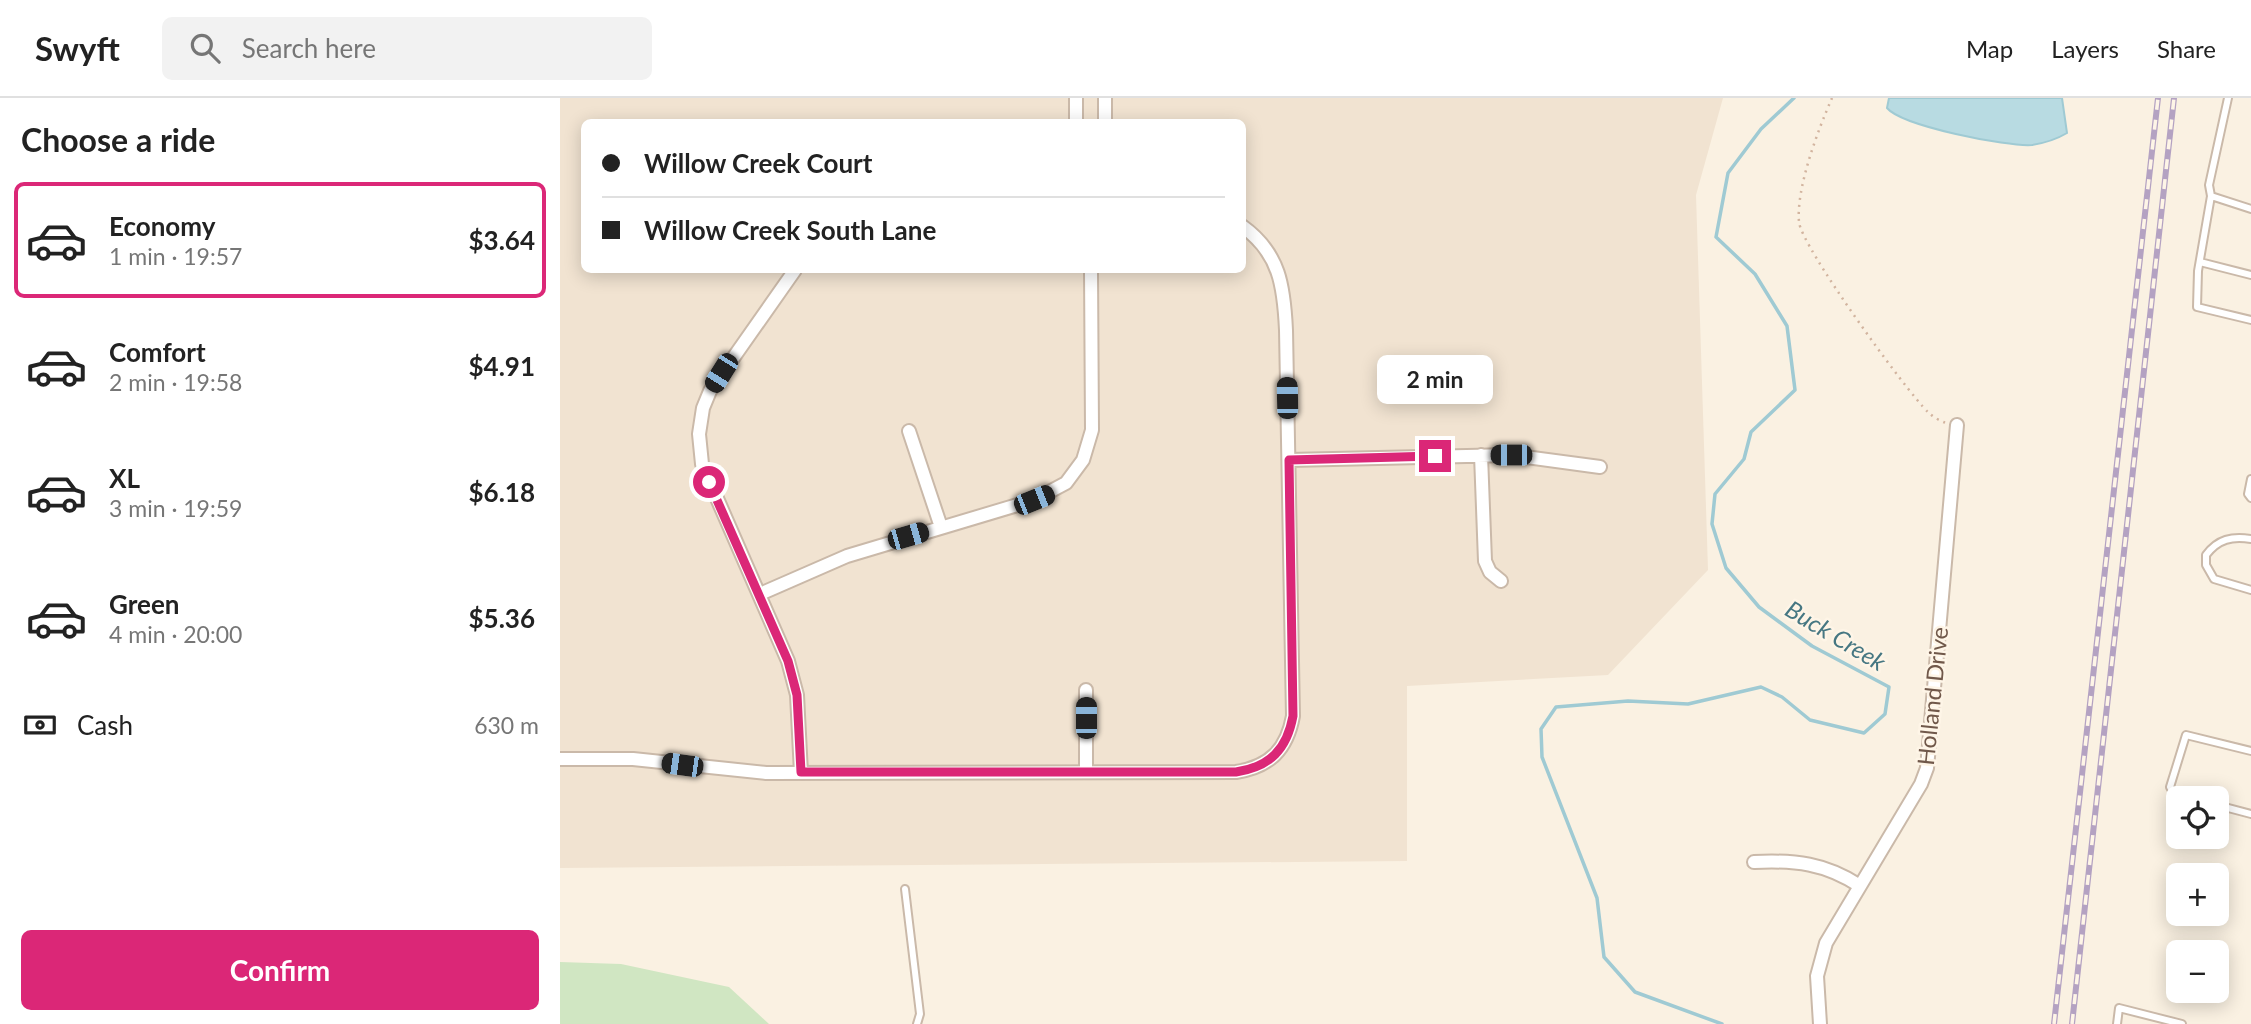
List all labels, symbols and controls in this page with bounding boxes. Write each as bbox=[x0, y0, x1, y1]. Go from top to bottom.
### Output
search box bbox=[162, 17, 652, 80]
text: Swyft bbox=[35, 28, 120, 68]
icon: search bbox=[186, 29, 224, 67]
text: Search here bbox=[242, 32, 376, 64]
text: Map bbox=[1966, 34, 2013, 63]
text: Layers bbox=[2051, 34, 2119, 63]
text: Share bbox=[2157, 34, 2216, 63]
text: Choose a ride bbox=[21, 120, 215, 159]
text: Willow Creek Court bbox=[644, 147, 872, 179]
icon: car bbox=[25, 209, 88, 272]
text: Economy bbox=[109, 210, 215, 242]
text: Willow Creek South Lane bbox=[644, 214, 936, 246]
text: $3.64 bbox=[469, 224, 535, 256]
text: 1 min · 19:57 bbox=[109, 242, 242, 270]
icon: car bbox=[25, 335, 88, 398]
text: Comfort bbox=[109, 336, 206, 368]
text: $4.91 bbox=[469, 350, 535, 382]
car bbox=[701, 350, 742, 396]
callout: 2 min bbox=[1377, 354, 1493, 404]
text: 2 min bbox=[1406, 365, 1464, 393]
text: 2 min · 19:58 bbox=[109, 368, 242, 396]
car bbox=[1277, 377, 1298, 419]
route end bbox=[1419, 440, 1451, 472]
car bbox=[1491, 445, 1533, 466]
icon: car bbox=[25, 461, 88, 524]
text: XL bbox=[109, 462, 140, 494]
route start bbox=[693, 466, 725, 498]
text: $6.18 bbox=[469, 476, 535, 508]
car bbox=[1011, 482, 1058, 518]
text: 3 min · 19:59 bbox=[109, 494, 242, 522]
car bbox=[885, 520, 932, 552]
icon: car bbox=[25, 587, 88, 650]
text: Green bbox=[109, 588, 179, 620]
water label: Buck Creek bbox=[1781, 594, 1892, 677]
text: $5.36 bbox=[469, 602, 535, 634]
text: 4 min · 20:00 bbox=[109, 620, 242, 648]
street label: Holland Drive bbox=[1911, 625, 1953, 767]
car bbox=[1076, 697, 1097, 739]
icon: cash bbox=[21, 706, 59, 744]
text: Cash bbox=[77, 709, 133, 741]
text: 630 m bbox=[474, 711, 539, 739]
car bbox=[660, 752, 705, 778]
map controls bbox=[2166, 786, 2229, 1003]
button: locate bbox=[2166, 786, 2229, 849]
button: + bbox=[2166, 863, 2229, 926]
button: Confirm bbox=[21, 930, 539, 1010]
button: − bbox=[2166, 940, 2229, 1003]

